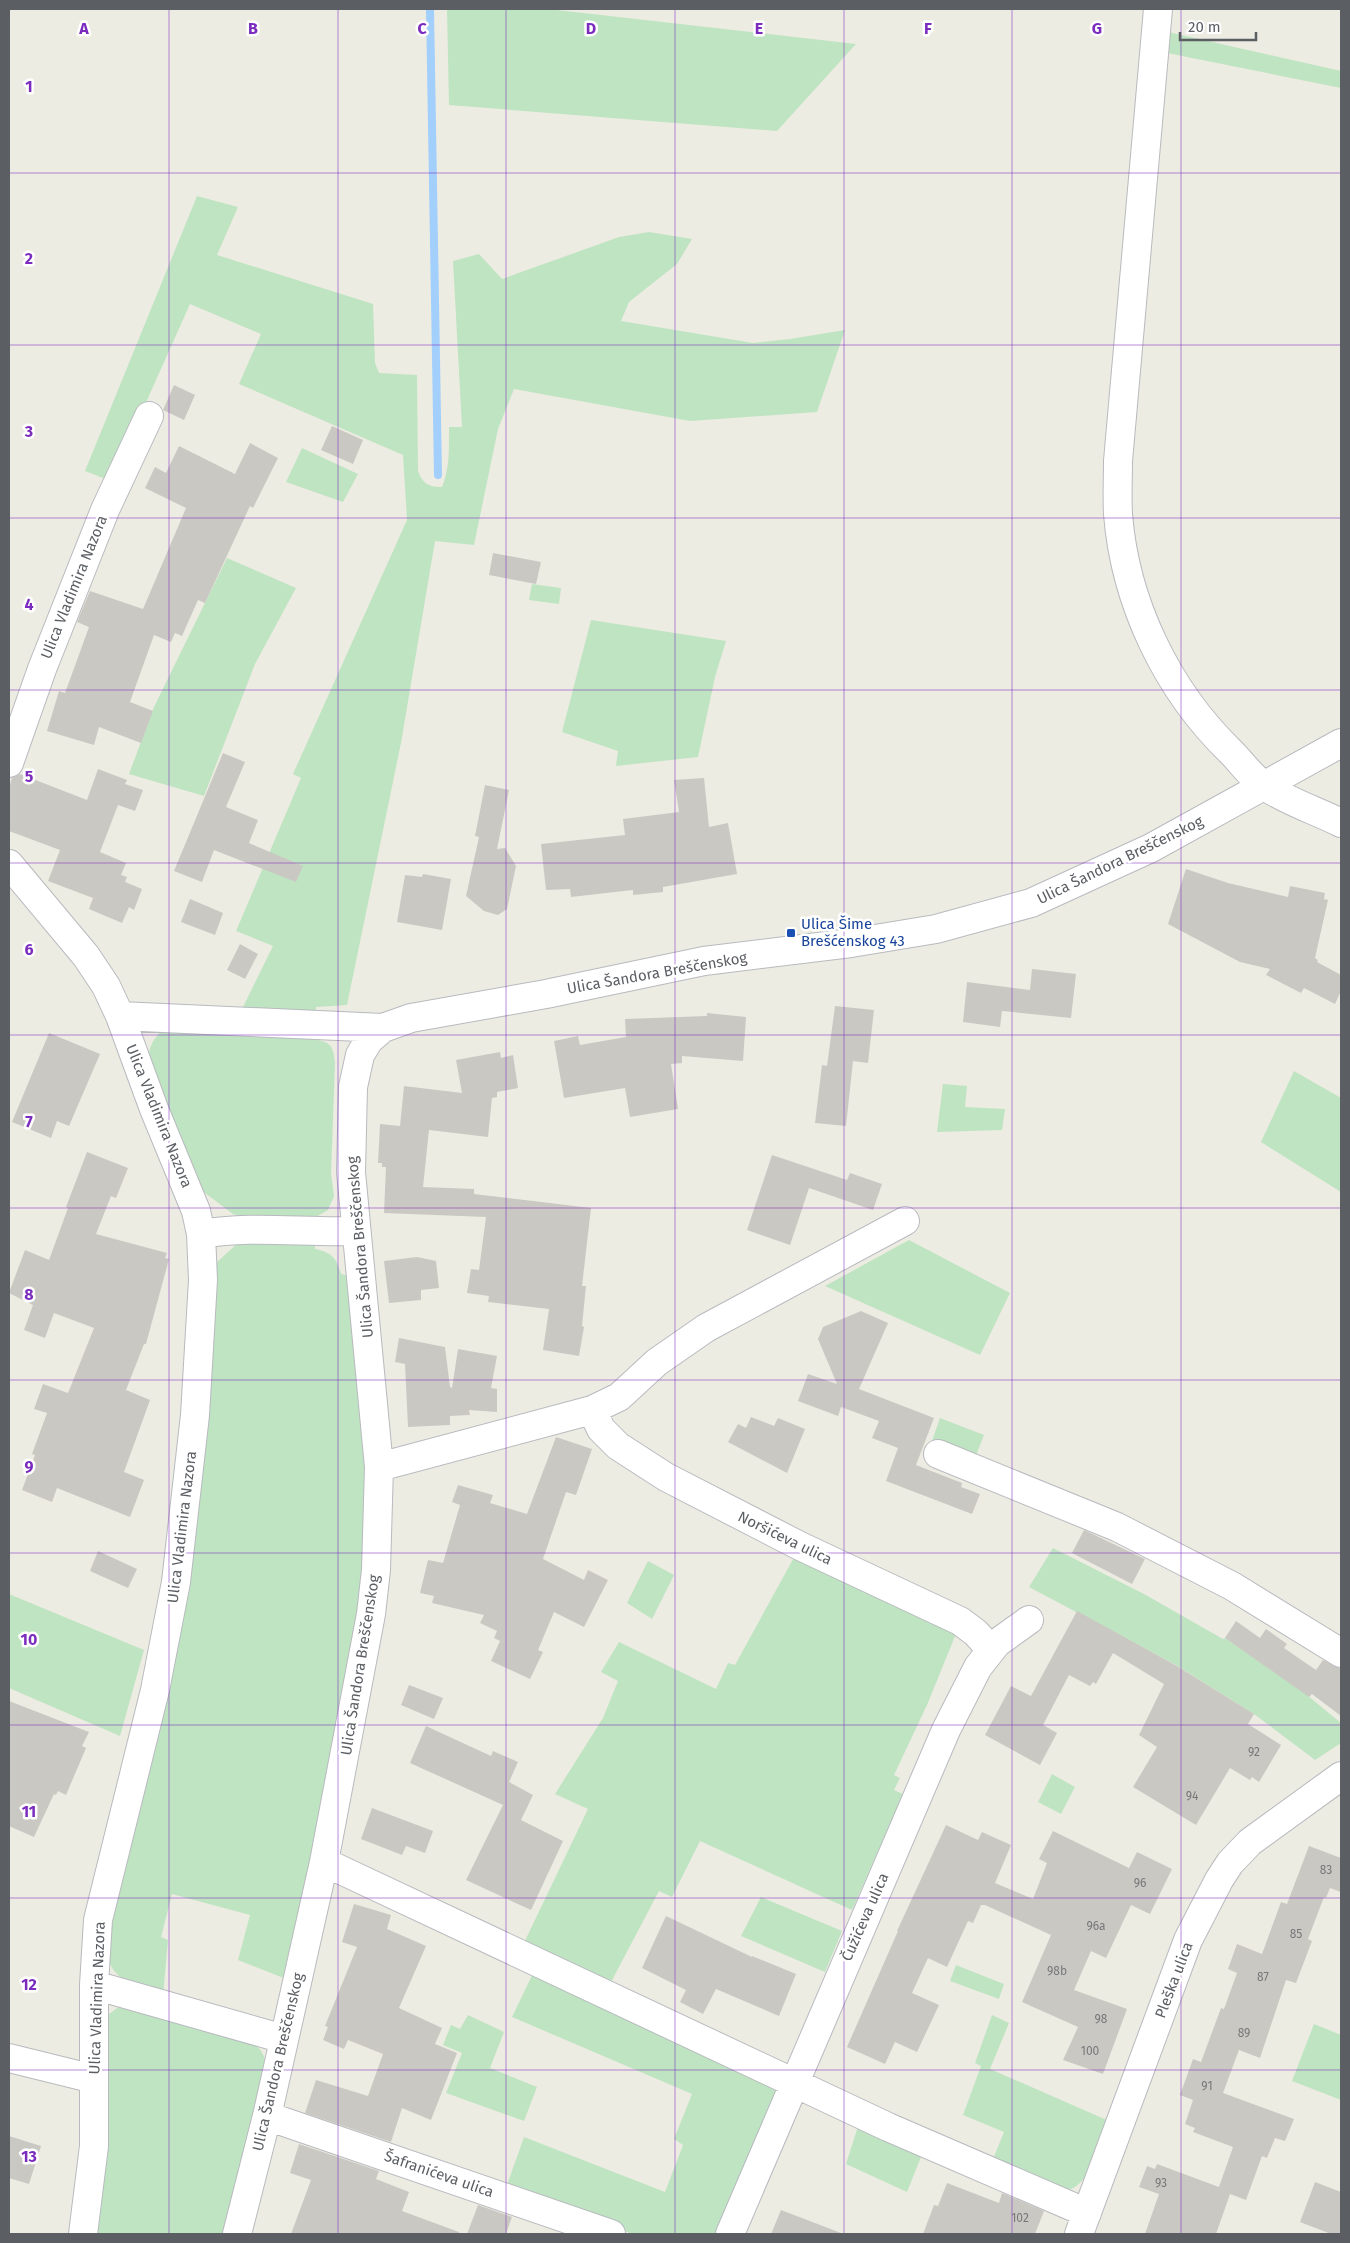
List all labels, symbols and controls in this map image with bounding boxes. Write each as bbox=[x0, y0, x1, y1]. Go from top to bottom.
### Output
scale bar bbox=[1180, 10, 1256, 42]
text: 20 m bbox=[1188, 18, 1221, 36]
text: A bbox=[78, 19, 89, 38]
text: B bbox=[248, 19, 258, 38]
text: C bbox=[417, 19, 427, 38]
text: D bbox=[586, 19, 596, 38]
text: E bbox=[755, 19, 763, 38]
text: F bbox=[924, 19, 932, 38]
text: G bbox=[1092, 19, 1102, 38]
text: 1 bbox=[25, 77, 33, 96]
text: 2 bbox=[25, 249, 33, 268]
text: 3 bbox=[24, 422, 33, 441]
street label: Ulica Vladimira Nazora bbox=[37, 513, 111, 661]
text: 4 bbox=[24, 595, 34, 614]
text: 5 bbox=[25, 767, 34, 786]
street label: Ulica Šandora Breščenskog bbox=[1034, 812, 1206, 908]
place label: Ulica Šime Brešćenskog 43 bbox=[801, 915, 905, 950]
marker: Ulica Šime Brešćenskog 43 bbox=[785, 927, 797, 939]
text: 6 bbox=[24, 940, 34, 959]
street label: Ulica Šandora Breščenskog bbox=[566, 948, 749, 998]
street label: Ulica Vladimira Nazora bbox=[122, 1042, 196, 1190]
text: 7 bbox=[25, 1112, 33, 1131]
street label: Ulica Šandora Breščenskog bbox=[343, 1155, 377, 1339]
text: 8 bbox=[24, 1285, 34, 1304]
street label: Ulica Vladimira Nazora bbox=[164, 1450, 200, 1604]
text: 9 bbox=[25, 1457, 34, 1476]
street label: Noršićeva ulica bbox=[735, 1507, 835, 1569]
street label: Ulica Šandora Breščenskog bbox=[337, 1573, 383, 1757]
text: 10 bbox=[21, 1630, 37, 1649]
house number: 92 bbox=[1248, 1745, 1260, 1759]
house number: 94 bbox=[1186, 1789, 1199, 1803]
text: 11 bbox=[22, 1802, 36, 1821]
house number: 83 bbox=[1320, 1863, 1332, 1877]
street label: Čužićeva ulica bbox=[838, 1870, 892, 1964]
house number: 96 bbox=[1134, 1876, 1146, 1890]
house number: 96a bbox=[1086, 1919, 1106, 1933]
street label: Ulica Vladimira Nazora bbox=[85, 1921, 109, 2075]
house number: 85 bbox=[1290, 1927, 1302, 1941]
street label: Pleška ulica bbox=[1151, 1939, 1197, 2021]
house number: 98b bbox=[1047, 1964, 1067, 1978]
house number: 87 bbox=[1257, 1970, 1269, 1984]
street label: Ulica Šandora Breščenskog bbox=[249, 1971, 307, 2153]
text: 12 bbox=[21, 1975, 37, 1994]
house number: 98 bbox=[1095, 2012, 1108, 2026]
house number: 89 bbox=[1238, 2026, 1250, 2040]
house number: 100 bbox=[1081, 2044, 1100, 2058]
house number: 91 bbox=[1201, 2079, 1213, 2093]
text: 13 bbox=[21, 2147, 37, 2166]
street label: Šafranićeva ulica bbox=[382, 2147, 496, 2201]
house number: 93 bbox=[1155, 2176, 1167, 2190]
house number: 102 bbox=[1011, 2211, 1029, 2225]

